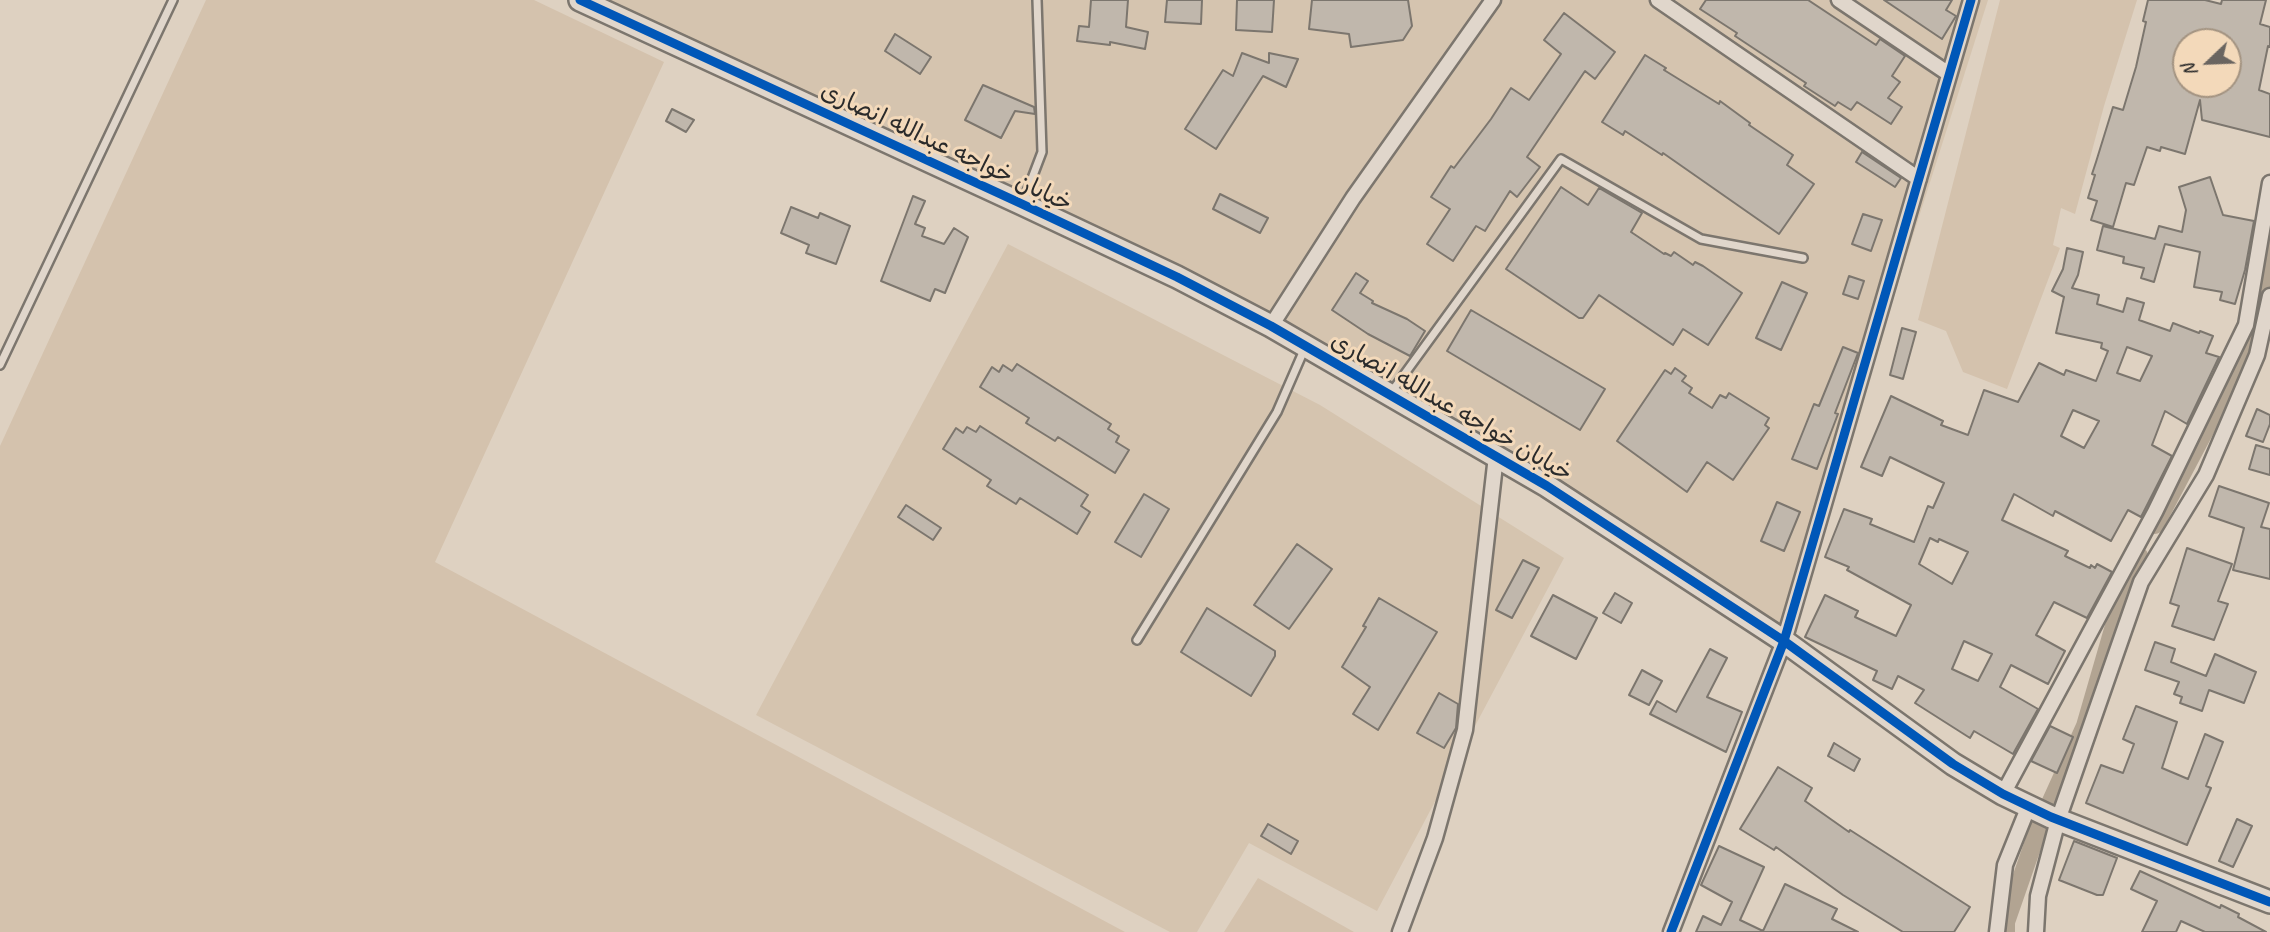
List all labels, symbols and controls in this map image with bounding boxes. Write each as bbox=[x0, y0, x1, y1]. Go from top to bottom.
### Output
north arrow bbox=[2172, 28, 2242, 98]
text: N bbox=[2176, 60, 2203, 81]
street label: خیابان خواجه عبدالله انصاری bbox=[816, 77, 1076, 219]
street label: خیابان خواجه عبدالله انصاری bbox=[1325, 327, 1577, 489]

